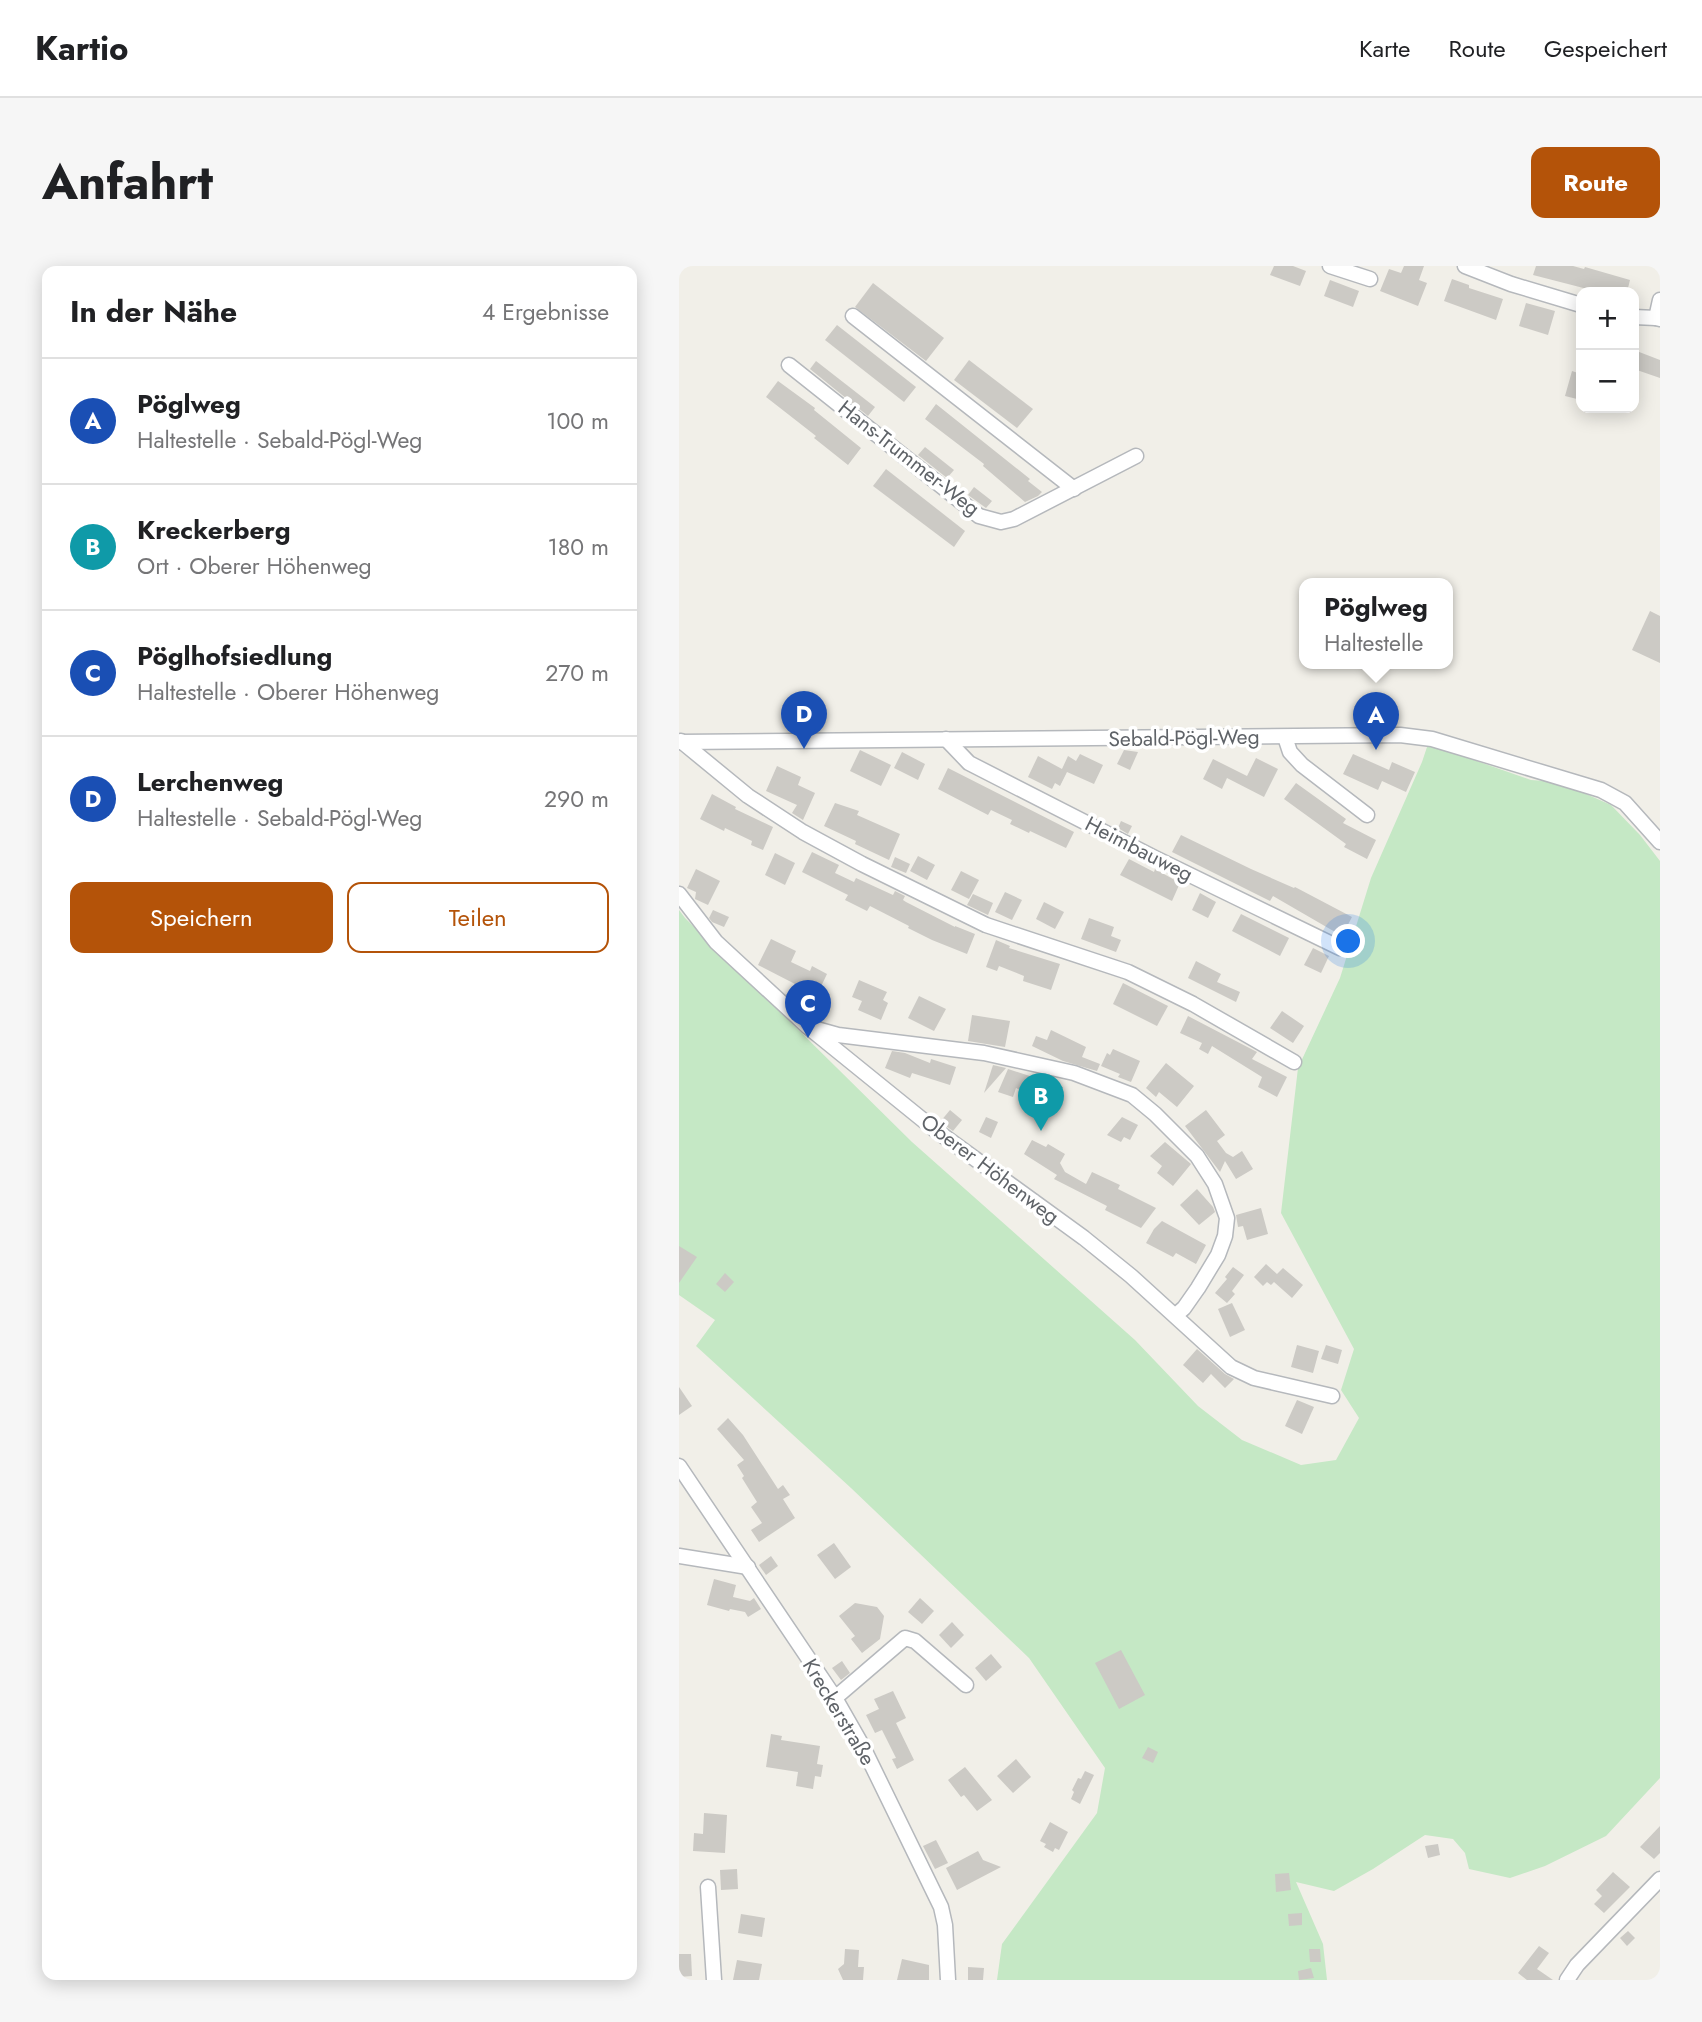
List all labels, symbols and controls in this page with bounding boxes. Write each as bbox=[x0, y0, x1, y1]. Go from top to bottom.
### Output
text: Kartio bbox=[35, 25, 129, 72]
text: Karte bbox=[1359, 31, 1410, 66]
text: Route bbox=[1448, 31, 1506, 66]
text: Gespeichert bbox=[1544, 31, 1667, 66]
text: Anfahrt bbox=[42, 147, 213, 217]
button: Route bbox=[1531, 147, 1660, 218]
map controls bbox=[1576, 287, 1639, 413]
button: + bbox=[1576, 287, 1639, 350]
text: In der Nähe bbox=[70, 290, 237, 333]
text: 4 Ergebnisse bbox=[482, 295, 609, 329]
button: − bbox=[1576, 350, 1639, 413]
text: Pöglweg bbox=[137, 385, 241, 423]
street label: Hans-Trummer-Weg bbox=[832, 393, 986, 523]
text: A bbox=[85, 404, 101, 438]
text: 100 m bbox=[546, 404, 609, 438]
text: Haltestelle · Sebald-Pögl-Weg bbox=[137, 423, 422, 457]
text: Kreckerberg bbox=[137, 511, 291, 549]
text: B bbox=[85, 530, 101, 564]
text: 180 m bbox=[547, 530, 609, 564]
text: Ort · Oberer Höhenweg bbox=[137, 549, 372, 583]
popup bbox=[1299, 578, 1453, 669]
text: Pöglweg bbox=[1324, 588, 1428, 626]
text: Haltestelle bbox=[1324, 626, 1423, 660]
text: Pöglhofsiedlung bbox=[137, 637, 332, 675]
text: C bbox=[85, 656, 101, 690]
text: 270 m bbox=[545, 656, 609, 690]
text: Haltestelle · Oberer Höhenweg bbox=[137, 675, 439, 709]
pin: D bbox=[781, 691, 827, 749]
pin: A bbox=[1353, 692, 1399, 750]
street label: Sebald-Pögl-Weg bbox=[1108, 722, 1260, 754]
text: Lerchenweg bbox=[137, 763, 283, 801]
text: D bbox=[85, 782, 101, 816]
text: 290 m bbox=[544, 782, 609, 816]
text: Haltestelle · Sebald-Pögl-Weg bbox=[137, 801, 422, 835]
street label: Heimbauweg bbox=[1080, 809, 1198, 889]
button: Speichern bbox=[70, 882, 333, 953]
button: Teilen bbox=[347, 882, 609, 953]
your location bbox=[1331, 924, 1365, 958]
pin: C bbox=[785, 980, 831, 1038]
pin: B bbox=[1018, 1073, 1064, 1131]
street label: Oberer Höhenweg bbox=[914, 1107, 1066, 1231]
street label: Kreckerstraße bbox=[795, 1653, 883, 1771]

